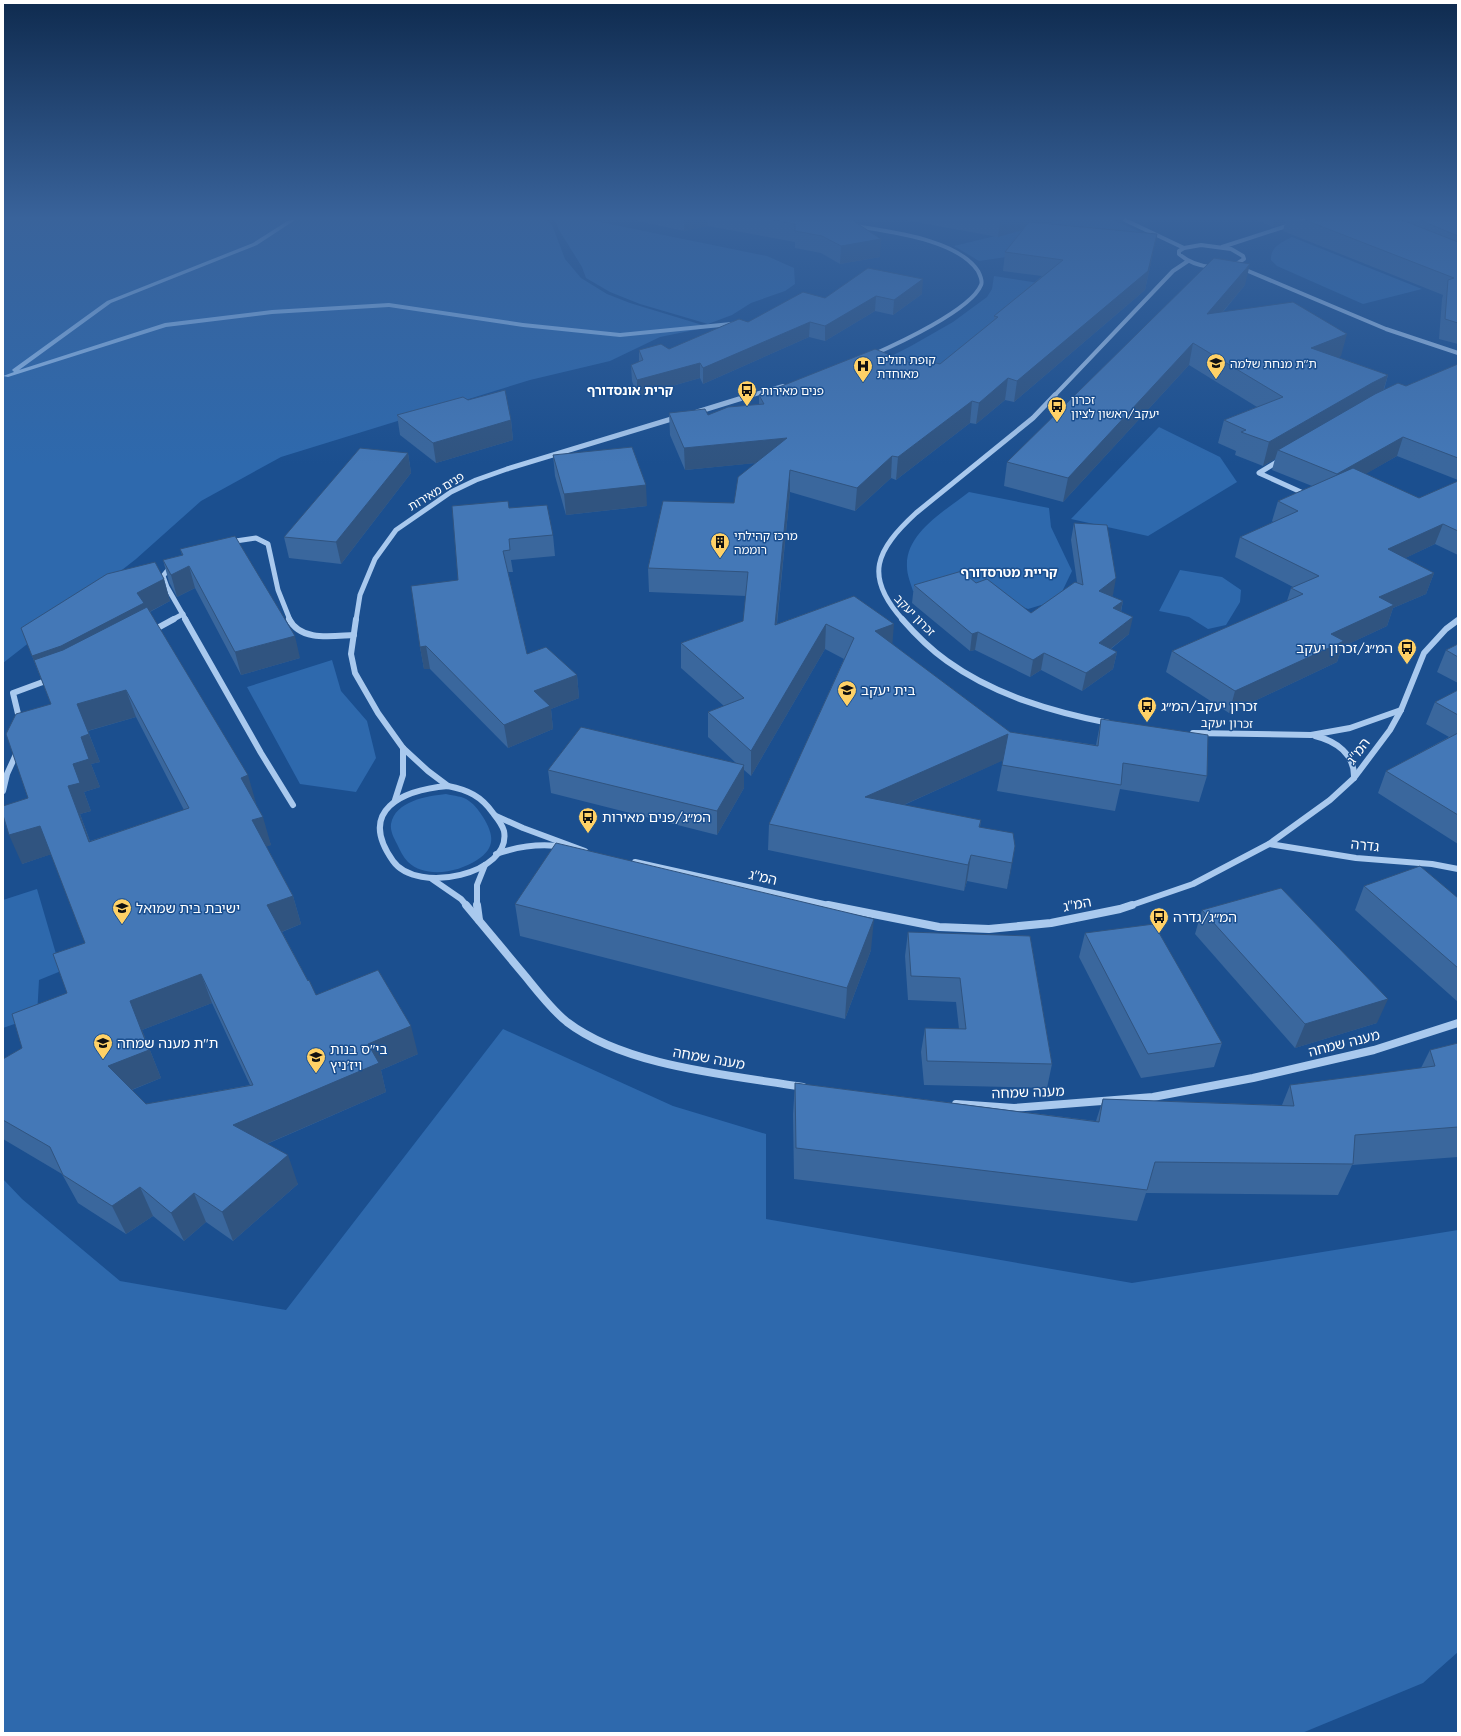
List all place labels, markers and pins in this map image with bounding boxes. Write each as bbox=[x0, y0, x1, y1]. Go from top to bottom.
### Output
place label: קופת חולים מאוחדת bbox=[877, 352, 936, 381]
school or university icon: ת"ת מנחת שלמה bbox=[1205, 352, 1227, 380]
hospital icon: קופת חולים מאוחדת bbox=[852, 355, 874, 383]
place label: ת"ת מנחת שלמה bbox=[1230, 356, 1317, 371]
bus stop icon: פנים מאירות bbox=[736, 379, 758, 407]
place label: פנים מאירות bbox=[761, 383, 824, 398]
place label: זכרון יעקב/ראשון לציון bbox=[1071, 392, 1159, 421]
bus stop icon: זכרון יעקב/ראשון לציון bbox=[1046, 395, 1068, 423]
place label: מרכז קהילתי רוממה bbox=[734, 528, 798, 557]
building icon: מרכז קהילתי רוממה bbox=[709, 531, 731, 559]
bus stop icon: המ״ג/זכרון יעקב bbox=[1396, 637, 1418, 665]
place label: המ״ג/זכרון יעקב bbox=[1296, 639, 1393, 657]
school or university icon: בית יעקב bbox=[836, 679, 858, 707]
place label: בית יעקב bbox=[861, 681, 916, 699]
bus stop icon: זכרון יעקב/המ״ג bbox=[1136, 695, 1158, 723]
place label: זכרון יעקב/המ״ג bbox=[1161, 697, 1258, 715]
bus stop icon: המ״ג/פנים מאירות bbox=[577, 806, 599, 834]
place label: המ״ג/פנים מאירות bbox=[602, 808, 711, 826]
school or university icon: ישיבת בית שמואל bbox=[111, 897, 133, 925]
place label: ישיבת בית שמואל bbox=[136, 899, 240, 917]
bus stop icon: המ״ג/גדרה bbox=[1148, 906, 1170, 934]
place label: המ״ג/גדרה bbox=[1173, 908, 1237, 926]
school or university icon: ת"ת מענה שמחה bbox=[92, 1032, 114, 1060]
place label: ת"ת מענה שמחה bbox=[117, 1034, 218, 1052]
place label: בי"ס בנות ויז'ניץ bbox=[330, 1040, 387, 1074]
school or university icon: בי"ס בנות ויז'ניץ bbox=[305, 1046, 327, 1074]

